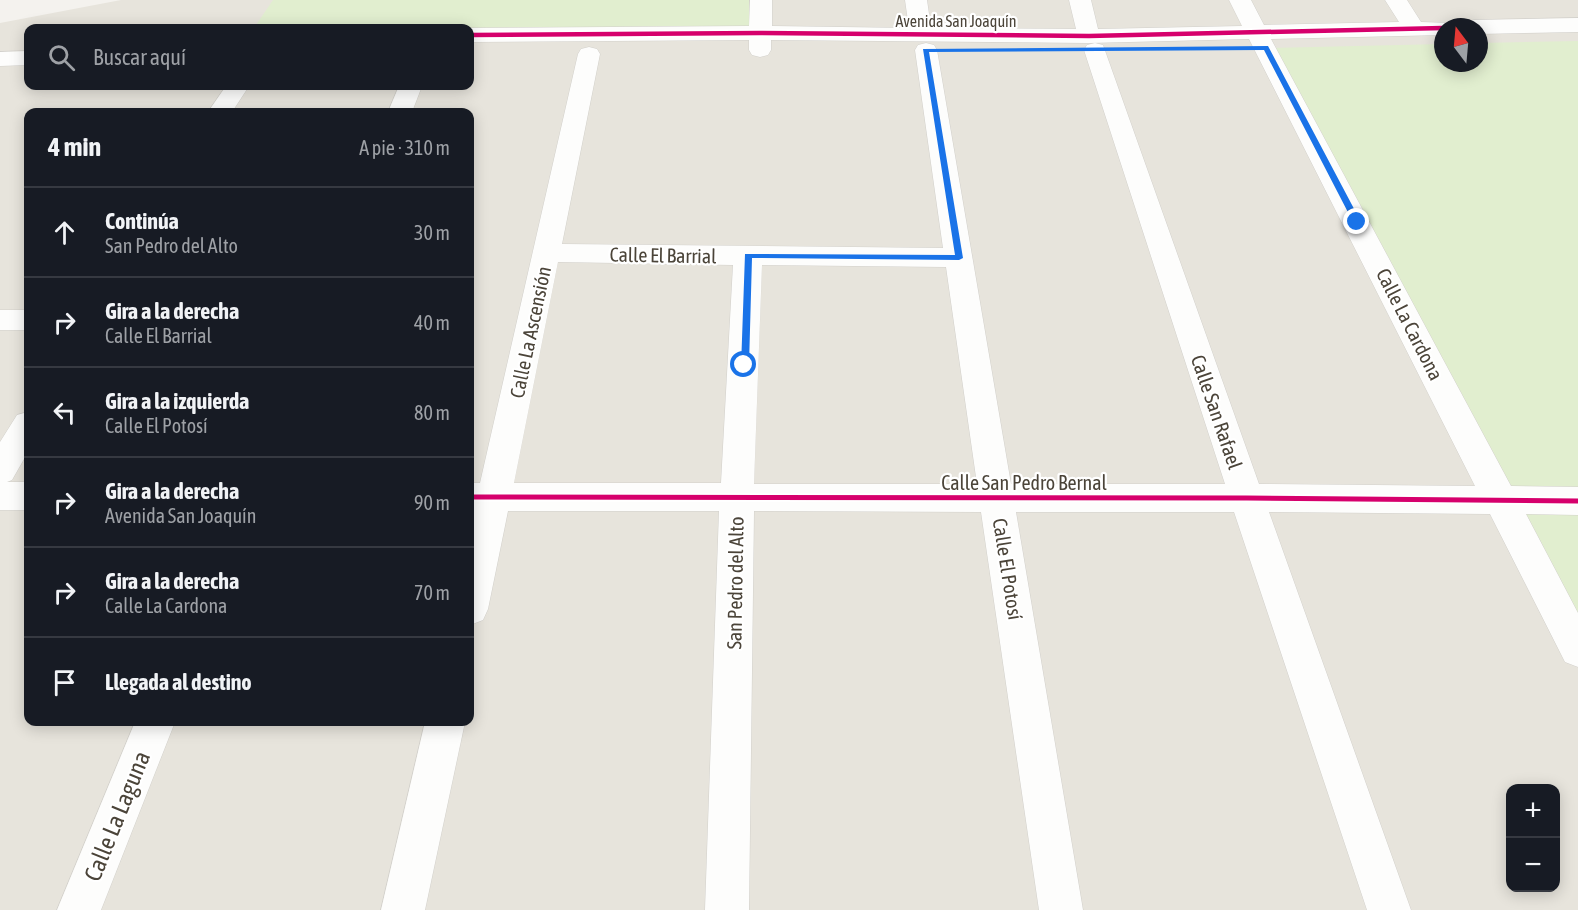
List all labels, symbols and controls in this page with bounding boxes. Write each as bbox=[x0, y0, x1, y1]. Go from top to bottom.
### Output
street label: Avenida San Joaquín bbox=[895, 12, 1017, 31]
north arrow bbox=[1434, 18, 1488, 72]
search box bbox=[24, 24, 474, 90]
icon: search bbox=[45, 41, 78, 74]
text: Buscar aquí bbox=[93, 44, 186, 70]
text: 4 min bbox=[48, 132, 101, 162]
text: A pie · 310 m bbox=[359, 136, 450, 159]
text: Continúa bbox=[105, 208, 179, 234]
route end bbox=[1343, 208, 1369, 234]
icon: ahead bbox=[48, 216, 81, 249]
text: 30 m bbox=[414, 221, 450, 244]
text: San Pedro del Alto bbox=[105, 234, 238, 257]
street label: Calle El Barrial bbox=[609, 243, 717, 267]
street label: Calle La Ascensión bbox=[505, 264, 555, 400]
street label: Calle La Cardona bbox=[1372, 264, 1448, 384]
text: Gira a la derecha bbox=[105, 298, 239, 324]
icon: right bbox=[48, 306, 81, 339]
text: 40 m bbox=[414, 311, 450, 334]
text: Calle El Barrial bbox=[105, 324, 212, 347]
route start bbox=[730, 351, 756, 377]
street label: Calle San Rafael bbox=[1187, 352, 1247, 473]
text: Gira a la izquierda bbox=[105, 388, 249, 414]
icon: left bbox=[48, 396, 81, 429]
text: 80 m bbox=[414, 401, 450, 424]
text: Calle El Potosí bbox=[105, 414, 208, 437]
street label: Calle San Pedro Bernal bbox=[941, 471, 1107, 494]
text: Gira a la derecha bbox=[105, 478, 239, 504]
icon: right bbox=[48, 486, 81, 519]
text: 90 m bbox=[414, 491, 450, 514]
text: Avenida San Joaquín bbox=[105, 504, 256, 527]
street label: San Pedro del Alto bbox=[722, 516, 748, 650]
street label: Calle El Potosí bbox=[989, 516, 1027, 622]
text: Gira a la derecha bbox=[105, 568, 239, 594]
icon: right bbox=[48, 576, 81, 609]
text: 70 m bbox=[414, 581, 450, 604]
text: Calle La Cardona bbox=[105, 594, 227, 617]
icon: arrive bbox=[48, 666, 81, 699]
text: Llegada al destino bbox=[105, 669, 252, 695]
street label: Calle La Laguna bbox=[79, 747, 155, 885]
map controls bbox=[1506, 784, 1560, 892]
button: + bbox=[1506, 784, 1560, 838]
button: − bbox=[1506, 838, 1560, 892]

